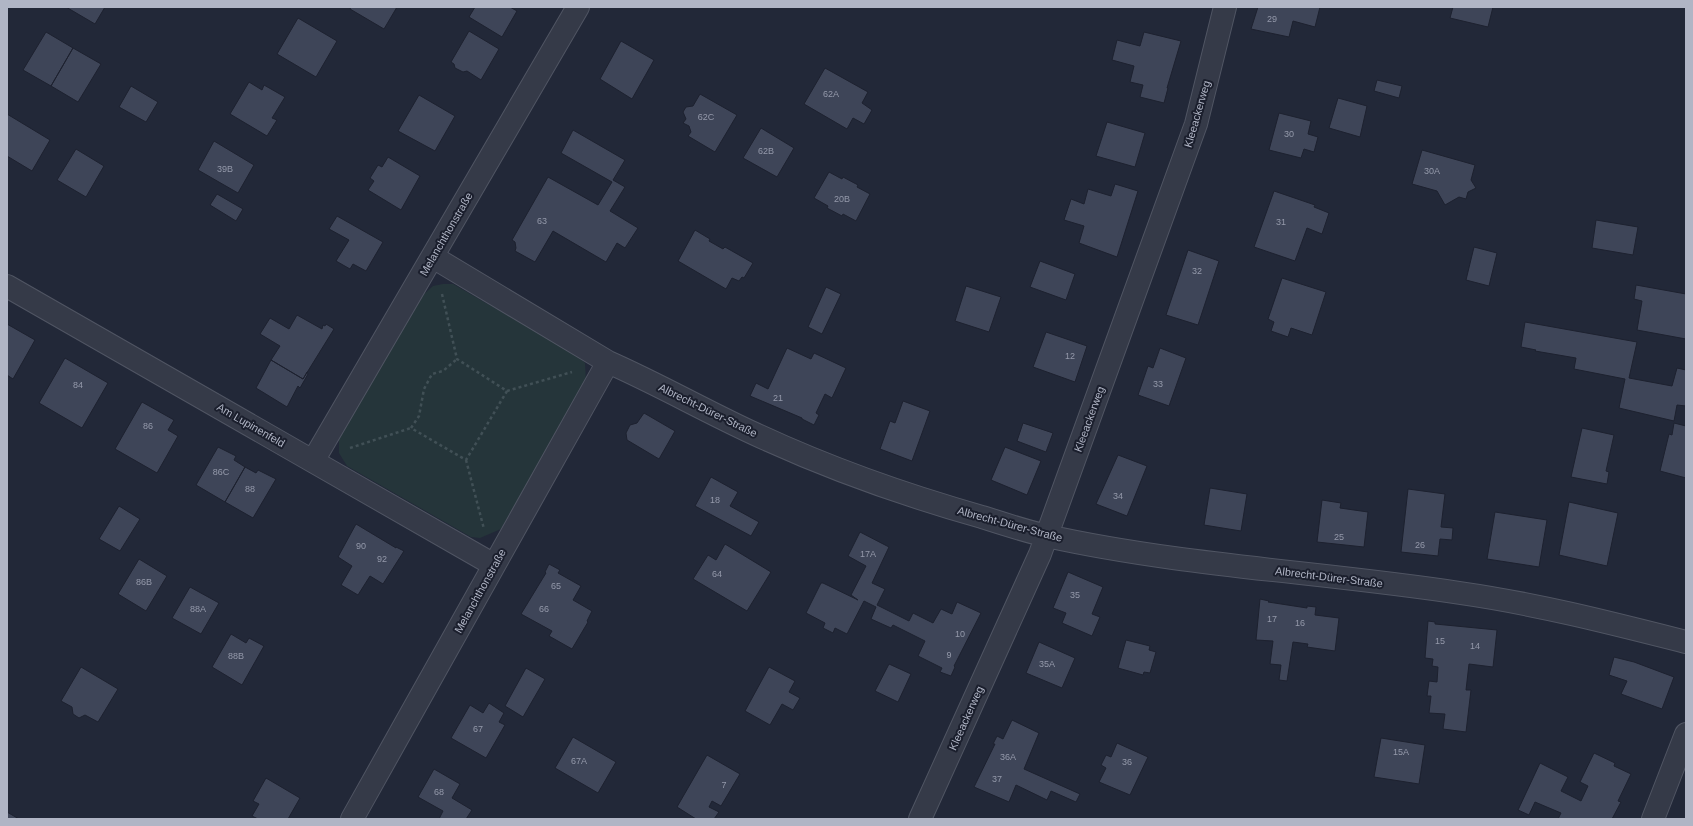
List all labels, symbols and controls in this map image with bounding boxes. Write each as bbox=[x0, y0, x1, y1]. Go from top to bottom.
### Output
house number: 29 bbox=[1267, 14, 1277, 24]
street label: Kleeackerweg bbox=[1182, 79, 1212, 149]
house number: 62A bbox=[823, 89, 839, 99]
house number: 62C bbox=[698, 112, 715, 122]
house number: 30 bbox=[1284, 129, 1294, 139]
house number: 62B bbox=[758, 146, 774, 156]
house number: 39B bbox=[217, 164, 233, 174]
house number: 30A bbox=[1424, 166, 1440, 176]
street label: Melanchthonstraße bbox=[417, 190, 475, 278]
house number: 20B bbox=[834, 194, 850, 204]
house number: 63 bbox=[537, 216, 547, 226]
house number: 31 bbox=[1276, 217, 1286, 227]
house number: 32 bbox=[1192, 266, 1202, 276]
house number: 12 bbox=[1065, 351, 1075, 361]
house number: 33 bbox=[1153, 379, 1163, 389]
house number: 84 bbox=[73, 380, 83, 390]
street label: Albrecht-Dürer-Straße bbox=[657, 381, 759, 439]
street label: Kleeackerweg bbox=[1072, 384, 1106, 454]
house number: 21 bbox=[773, 393, 783, 403]
street label: Am Lupinenfeld bbox=[215, 401, 287, 449]
house number: 86 bbox=[143, 421, 153, 431]
house number: 86C bbox=[213, 467, 230, 477]
house number: 88 bbox=[245, 484, 255, 494]
house number: 34 bbox=[1113, 491, 1123, 501]
house number: 18 bbox=[710, 495, 720, 505]
street label: Albrecht-Dürer-Straße bbox=[956, 504, 1064, 544]
house number: 25 bbox=[1334, 532, 1344, 542]
house number: 26 bbox=[1415, 540, 1425, 550]
house number: 90 bbox=[356, 541, 366, 551]
street label: Melanchthonstraße bbox=[452, 547, 508, 635]
house number: 17A bbox=[860, 549, 876, 559]
house number: 92 bbox=[377, 554, 387, 564]
street label: Albrecht-Dürer-Straße bbox=[1275, 564, 1383, 590]
house number: 64 bbox=[712, 569, 722, 579]
house number: 86B bbox=[136, 577, 152, 587]
house number: 65 bbox=[551, 581, 561, 591]
house number: 35 bbox=[1070, 590, 1080, 600]
house number: 88A bbox=[190, 604, 206, 614]
house number: 66 bbox=[539, 604, 549, 614]
house number: 17 bbox=[1267, 614, 1277, 624]
house number: 16 bbox=[1295, 618, 1305, 628]
house number: 10 bbox=[955, 629, 965, 639]
house number: 15 bbox=[1435, 636, 1445, 646]
house number: 14 bbox=[1470, 641, 1480, 651]
house number: 9 bbox=[946, 650, 952, 660]
house number: 88B bbox=[228, 651, 244, 661]
house number: 35A bbox=[1039, 659, 1055, 669]
street label: Kleeackerweg bbox=[946, 684, 986, 752]
house number: 67 bbox=[473, 724, 483, 734]
house number: 15A bbox=[1393, 747, 1409, 757]
house number: 36A bbox=[1000, 752, 1016, 762]
house number: 67A bbox=[571, 756, 587, 766]
house number: 36 bbox=[1122, 757, 1132, 767]
house number: 37 bbox=[992, 774, 1002, 784]
house number: 7 bbox=[721, 780, 727, 790]
house number: 68 bbox=[434, 787, 444, 797]

